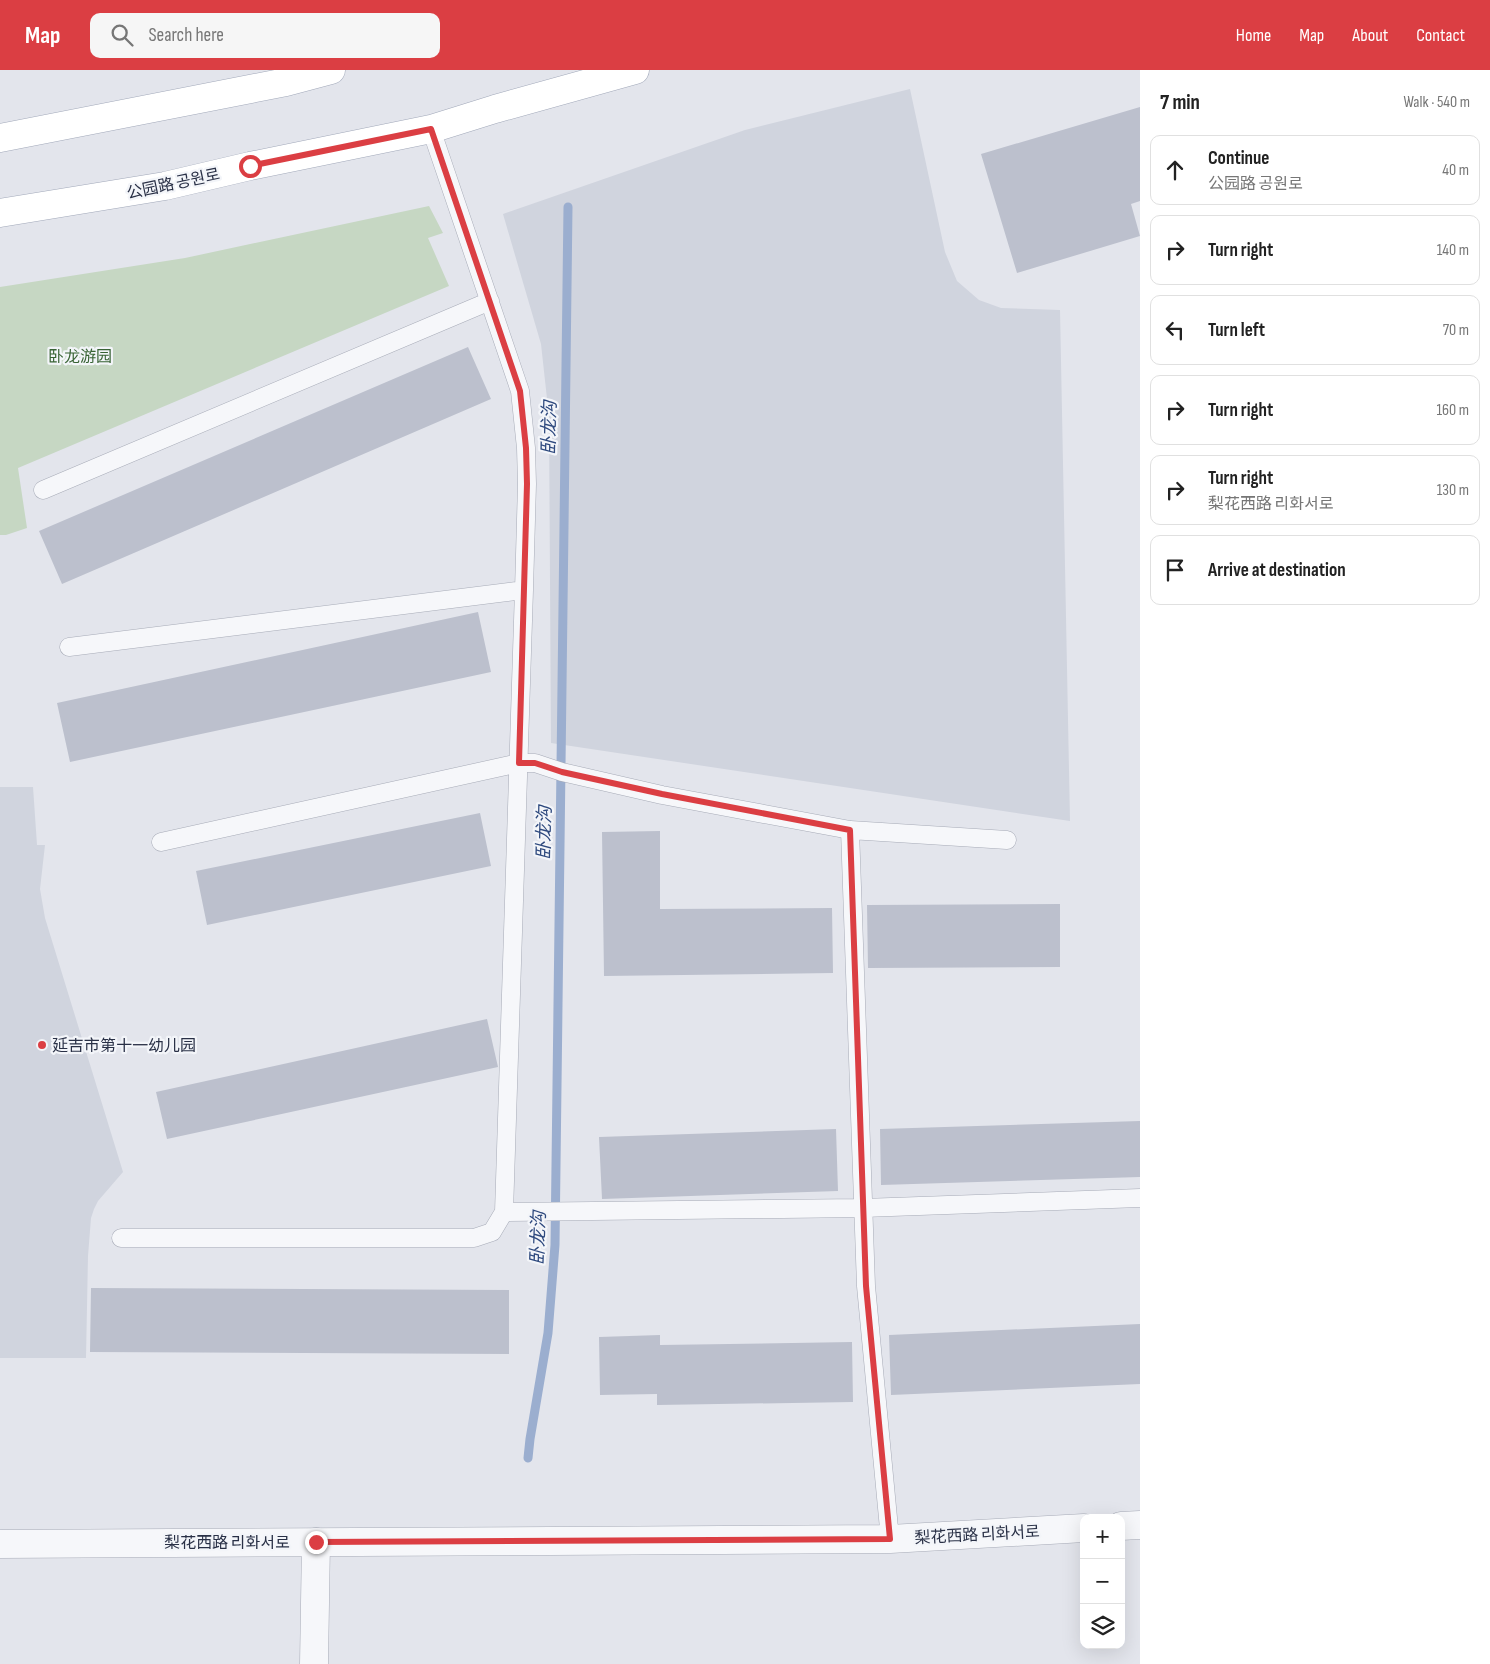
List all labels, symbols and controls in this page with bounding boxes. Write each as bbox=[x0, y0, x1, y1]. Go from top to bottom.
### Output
search box bbox=[90, 13, 440, 58]
text: Map bbox=[25, 21, 60, 50]
icon: search bbox=[108, 21, 136, 49]
text: Search here bbox=[148, 24, 224, 47]
text: Home bbox=[1236, 25, 1271, 46]
text: Map bbox=[1299, 25, 1324, 46]
text: About bbox=[1352, 25, 1388, 46]
text: Contact bbox=[1416, 25, 1465, 46]
text: 7 min bbox=[1160, 90, 1200, 115]
text: Walk · 540 m bbox=[1403, 93, 1470, 112]
text: Continue bbox=[1208, 147, 1269, 170]
route start bbox=[239, 155, 262, 178]
icon: ahead bbox=[1161, 156, 1189, 184]
text: 40 m bbox=[1442, 161, 1469, 180]
street label: 公园路 공원로 bbox=[125, 165, 222, 204]
text: 公园路 공원로 bbox=[1208, 175, 1303, 194]
icon: right bbox=[1161, 236, 1189, 264]
text: Turn right bbox=[1208, 239, 1273, 262]
text: 140 m bbox=[1437, 241, 1469, 260]
icon: left bbox=[1161, 316, 1189, 344]
text: Turn left bbox=[1208, 319, 1265, 342]
text: 70 m bbox=[1443, 321, 1469, 340]
park label: 卧龙游园 bbox=[48, 348, 112, 367]
icon: right bbox=[1161, 396, 1189, 424]
water label: 卧龙沟 bbox=[539, 399, 561, 455]
text: Turn right bbox=[1208, 399, 1273, 422]
text: 160 m bbox=[1436, 401, 1469, 420]
text: Turn right bbox=[1208, 467, 1273, 490]
icon: right bbox=[1161, 476, 1189, 504]
text: 130 m bbox=[1437, 481, 1469, 500]
text: 梨花西路 리화서로 bbox=[1208, 495, 1333, 514]
icon: arrive bbox=[1161, 556, 1189, 584]
text: Arrive at destination bbox=[1208, 559, 1346, 582]
water label: 卧龙沟 bbox=[534, 804, 556, 860]
place label: 延吉市第十一幼儿园 bbox=[52, 1037, 196, 1056]
marker: 延吉市第十一幼儿园 bbox=[36, 1039, 48, 1051]
water label: 卧龙沟 bbox=[527, 1209, 550, 1265]
map controls bbox=[1080, 1514, 1125, 1649]
button: + bbox=[1080, 1514, 1125, 1559]
street label: 梨花西路 리화서로 bbox=[914, 1523, 1040, 1548]
route end bbox=[305, 1531, 328, 1554]
street label: 梨花西路 리화서로 bbox=[164, 1534, 290, 1553]
button: − bbox=[1080, 1559, 1125, 1604]
button: layers bbox=[1080, 1604, 1125, 1649]

